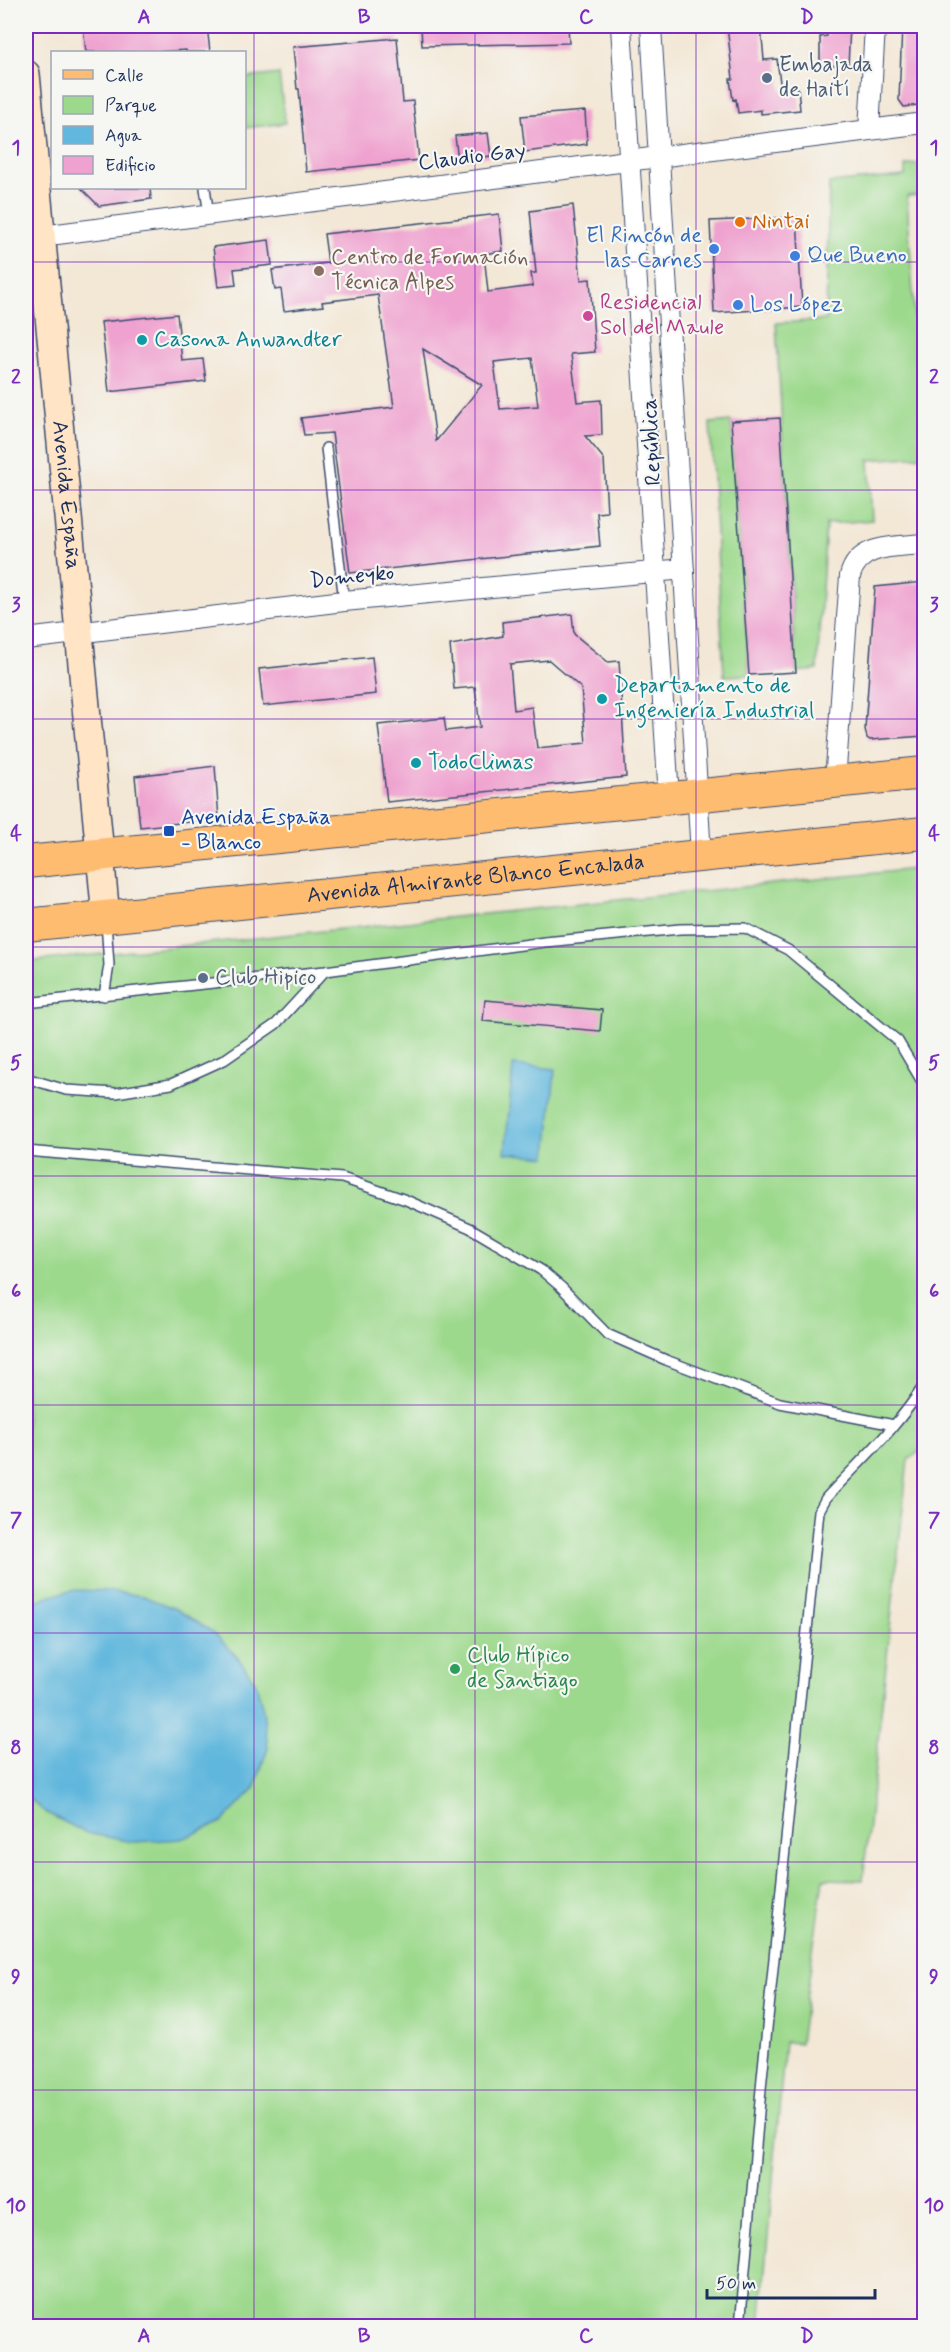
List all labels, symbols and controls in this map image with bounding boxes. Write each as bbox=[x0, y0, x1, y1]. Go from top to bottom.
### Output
text: A bbox=[137, 4, 151, 31]
text: B bbox=[358, 4, 371, 31]
text: C bbox=[579, 4, 594, 31]
text: D bbox=[800, 4, 814, 31]
legend bbox=[51, 51, 246, 189]
place label: Embajada de Haití bbox=[779, 51, 873, 104]
text: Calle bbox=[105, 64, 144, 88]
marker: Embajada de Haití bbox=[760, 71, 774, 85]
text: Parque bbox=[105, 94, 157, 118]
text: Agua bbox=[105, 124, 142, 148]
text: 1 bbox=[12, 135, 20, 162]
text: 1 bbox=[930, 135, 938, 162]
street label: Claudio Gay bbox=[417, 137, 527, 177]
text: Edificio bbox=[105, 154, 156, 178]
place label: Nintai bbox=[752, 208, 810, 236]
marker: Nintai bbox=[733, 215, 747, 229]
place label: El Rincón de las Carnes bbox=[586, 222, 702, 275]
marker: El Rincón de las Carnes bbox=[707, 242, 721, 256]
place label: Que Bueno bbox=[807, 242, 907, 270]
place label: Centro de Formación Técnica Alpes bbox=[331, 244, 528, 297]
marker: Que Bueno bbox=[788, 249, 802, 263]
marker: Centro de Formación Técnica Alpes bbox=[312, 264, 326, 278]
place label: Residencial Sol del Maule bbox=[600, 289, 724, 342]
place label: Los López bbox=[750, 291, 843, 319]
marker: Los López bbox=[731, 298, 745, 312]
marker: Residencial Sol del Maule bbox=[581, 309, 595, 323]
place label: Casona Anwandter bbox=[154, 326, 342, 354]
marker: Casona Anwandter bbox=[135, 333, 149, 347]
text: 2 bbox=[11, 364, 21, 391]
text: 2 bbox=[929, 364, 939, 391]
street label: República bbox=[636, 398, 668, 486]
street label: Avenida España bbox=[45, 419, 87, 571]
street label: Domeyko bbox=[308, 559, 396, 595]
text: 3 bbox=[11, 592, 21, 619]
text: 3 bbox=[929, 592, 939, 619]
place label: Departamento de Ingeniería Industrial bbox=[614, 672, 814, 728]
marker: Departamento de Ingeniería Industrial bbox=[595, 692, 609, 706]
place label: TodoClimas bbox=[428, 749, 534, 777]
marker: TodoClimas bbox=[409, 756, 423, 770]
place label: Avenida España - Blanco bbox=[181, 804, 331, 857]
text: 4 bbox=[10, 821, 22, 848]
text: 4 bbox=[928, 821, 940, 848]
marker: Avenida España - Blanco bbox=[162, 824, 176, 838]
street label: Avenida Almirante Blanco Encalada bbox=[306, 848, 646, 910]
place label: Club Hipico bbox=[215, 964, 316, 992]
marker: Club Hipico bbox=[196, 971, 210, 985]
text: 5 bbox=[10, 1050, 22, 1077]
text: 5 bbox=[928, 1050, 940, 1077]
text: 6 bbox=[11, 1278, 21, 1305]
text: 6 bbox=[929, 1278, 939, 1305]
text: 7 bbox=[10, 1507, 22, 1534]
text: 7 bbox=[928, 1507, 940, 1534]
place label: Club Hípico de Santiago bbox=[467, 1642, 578, 1696]
marker: Club Hípico de Santiago bbox=[448, 1662, 462, 1676]
text: 8 bbox=[10, 1735, 22, 1762]
text: 8 bbox=[928, 1735, 940, 1762]
text: 9 bbox=[11, 1964, 21, 1991]
text: 9 bbox=[929, 1964, 939, 1991]
text: 10 bbox=[6, 2193, 26, 2220]
text: 10 bbox=[924, 2193, 944, 2220]
scale bar bbox=[707, 2262, 875, 2300]
text: 50 m bbox=[716, 2272, 756, 2296]
text: A bbox=[137, 2323, 151, 2350]
text: B bbox=[358, 2323, 371, 2350]
text: C bbox=[579, 2323, 594, 2350]
text: D bbox=[800, 2323, 814, 2350]

